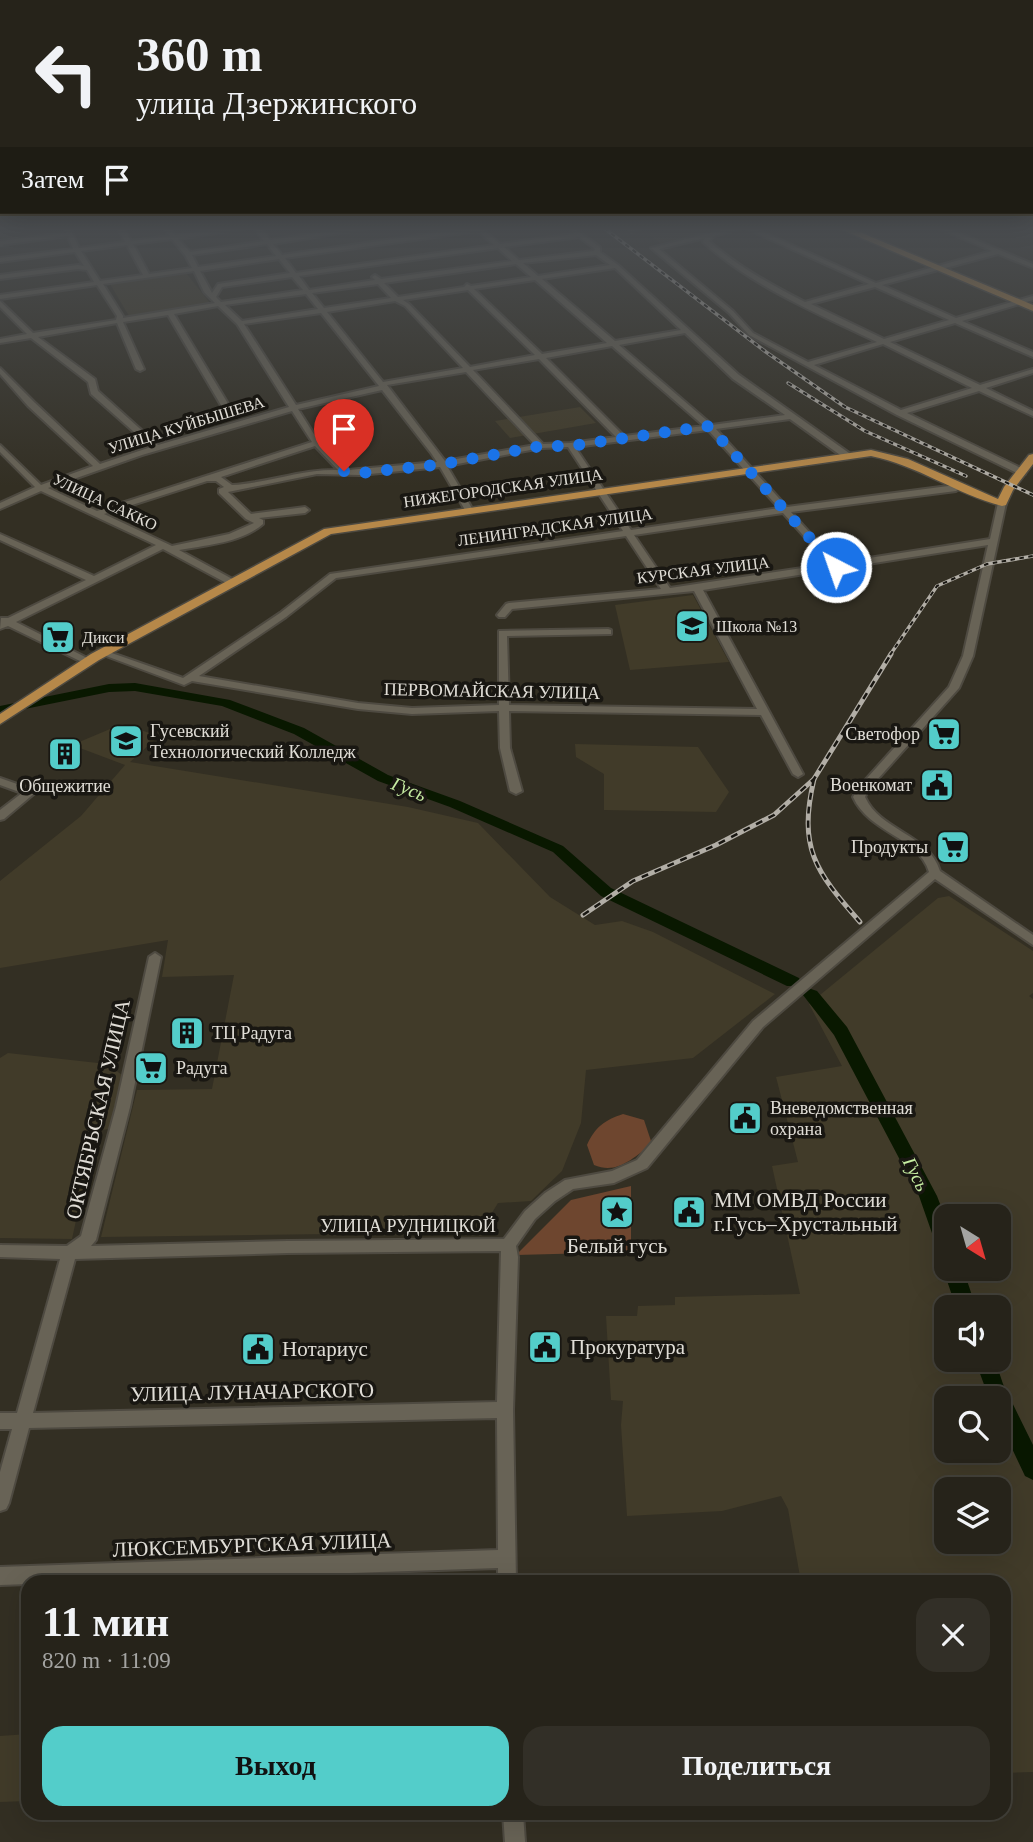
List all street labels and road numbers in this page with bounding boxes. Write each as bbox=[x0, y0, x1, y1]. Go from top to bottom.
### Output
street label: УЛИЦА КУЙБЫШЕВА bbox=[106, 392, 267, 458]
street label: НИЖЕГОРОДСКАЯ УЛИЦА bbox=[402, 466, 604, 511]
street label: УЛИЦА САККО bbox=[50, 470, 160, 534]
street label: ЛЕНИНГРАДСКАЯ УЛИЦА bbox=[457, 505, 654, 550]
street label: КУРСКАЯ УЛИЦА bbox=[636, 553, 771, 588]
street label: ПЕРВОМАЙСКАЯ УЛИЦА bbox=[384, 679, 600, 703]
street label: ОКТЯБРЬСКАЯ УЛИЦА bbox=[61, 996, 135, 1221]
street label: УЛИЦА РУДНИЦКОЙ bbox=[320, 1216, 496, 1236]
street label: УЛИЦА ЛУНАЧАРСКОГО bbox=[130, 1378, 374, 1406]
street label: ЛЮКСЕМБУРГСКАЯ УЛИЦА bbox=[112, 1528, 393, 1562]

